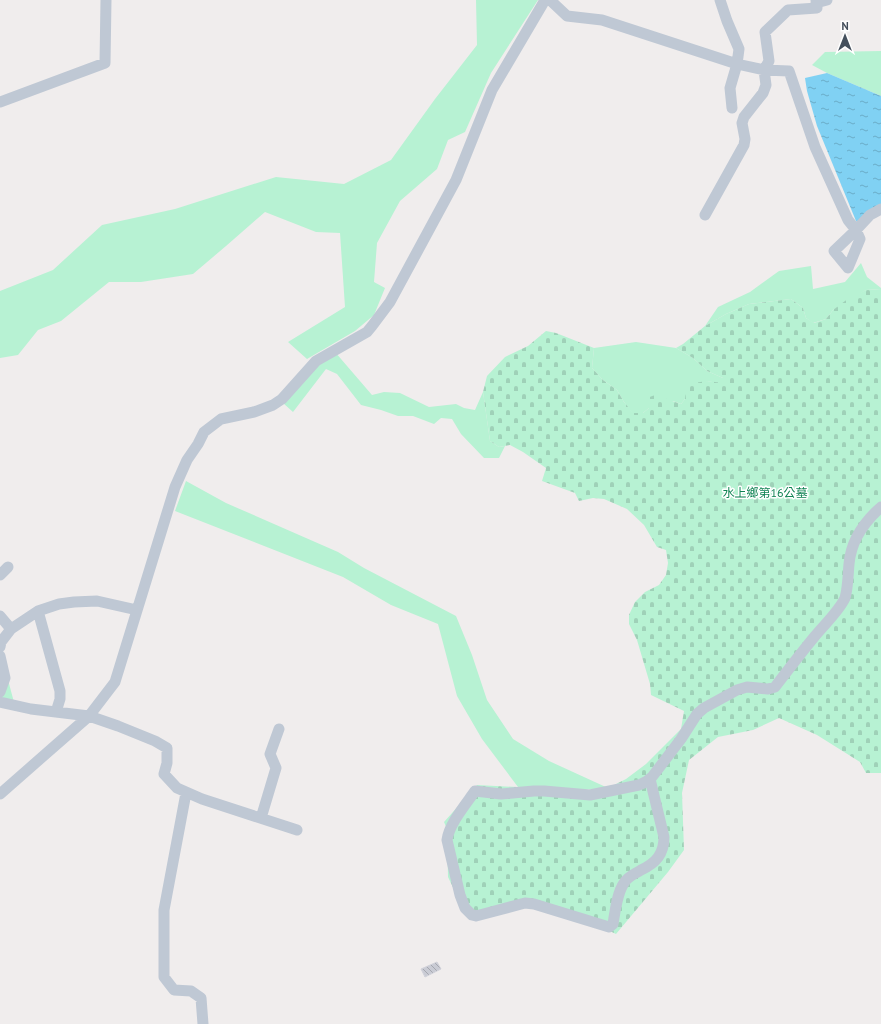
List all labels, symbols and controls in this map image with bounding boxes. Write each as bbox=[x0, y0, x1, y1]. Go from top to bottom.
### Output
north arrow bbox=[825, 16, 865, 56]
text: N bbox=[841, 19, 849, 33]
park label: 水上鄉第16公墓 bbox=[722, 485, 808, 500]

